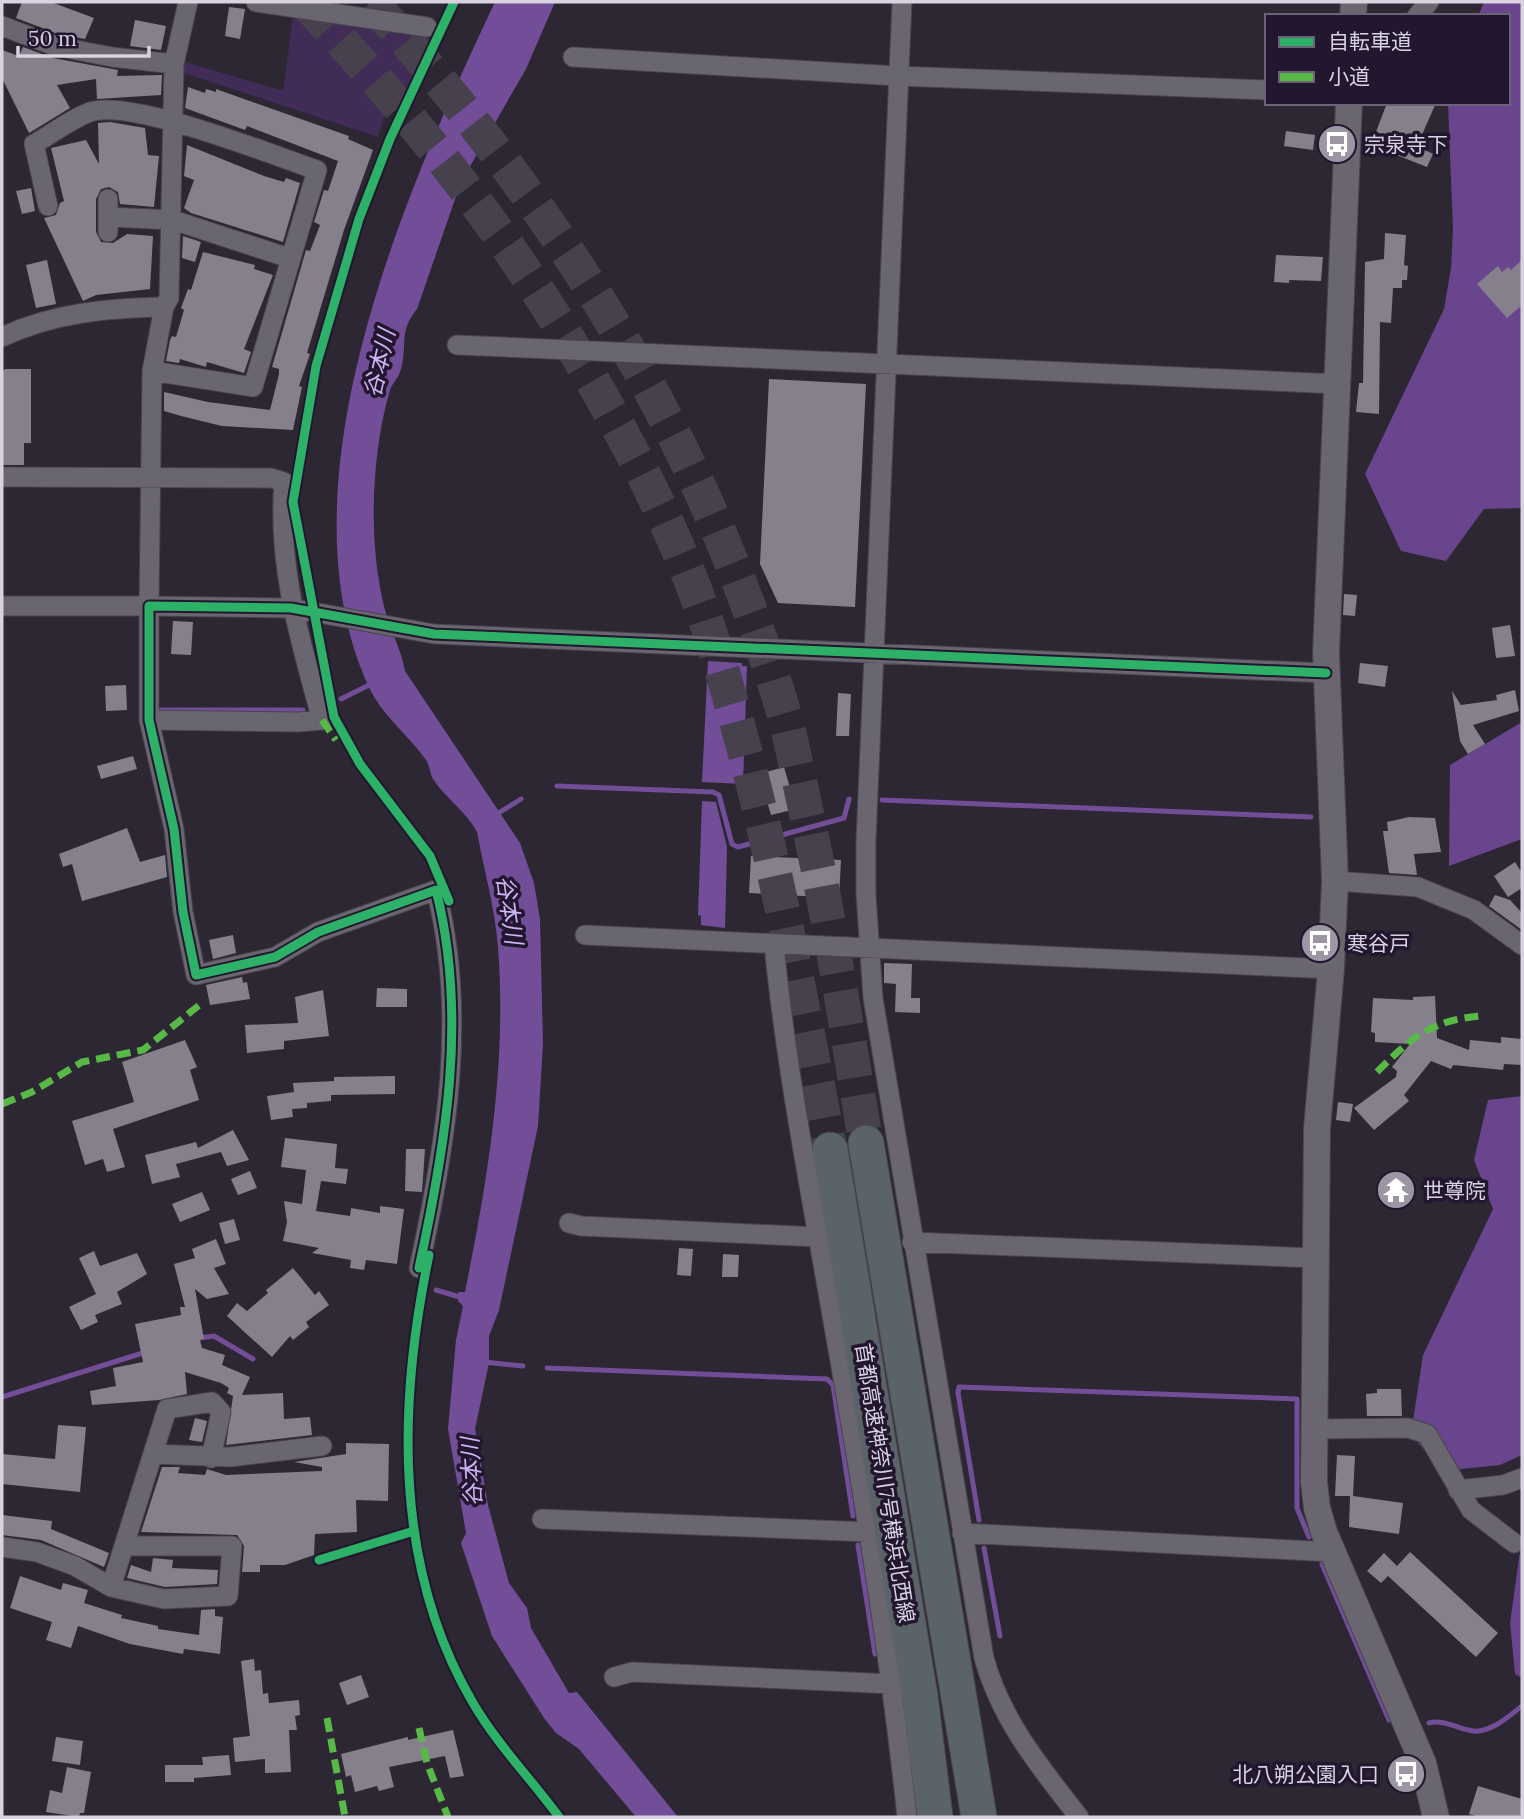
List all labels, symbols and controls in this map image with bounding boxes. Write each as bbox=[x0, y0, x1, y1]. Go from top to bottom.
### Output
scale bar bbox=[18, 14, 149, 58]
legend bbox=[1265, 14, 1510, 105]
text: 50 m bbox=[28, 25, 77, 52]
text: 自転車道 bbox=[1328, 28, 1412, 55]
text: 小道 bbox=[1328, 63, 1370, 90]
bus stop icon: 宗泉寺下 bbox=[1316, 123, 1358, 165]
place label: 宗泉寺下 bbox=[1364, 131, 1448, 158]
water label: 谷本川 bbox=[357, 323, 402, 400]
water label: 谷本川 bbox=[491, 874, 530, 949]
bus stop icon: 寒谷戸 bbox=[1299, 922, 1341, 964]
place label: 寒谷戸 bbox=[1347, 930, 1410, 957]
temple icon: 世尊院 bbox=[1375, 1169, 1417, 1211]
place label: 世尊院 bbox=[1423, 1177, 1486, 1204]
street label: 首都高速神奈川7号横浜北西線 bbox=[850, 1341, 920, 1625]
water label: 谷本川 bbox=[455, 1434, 487, 1507]
bus stop icon: 北八朔公園入口 bbox=[1385, 1753, 1427, 1795]
place label: 北八朔公園入口 bbox=[1232, 1761, 1379, 1788]

